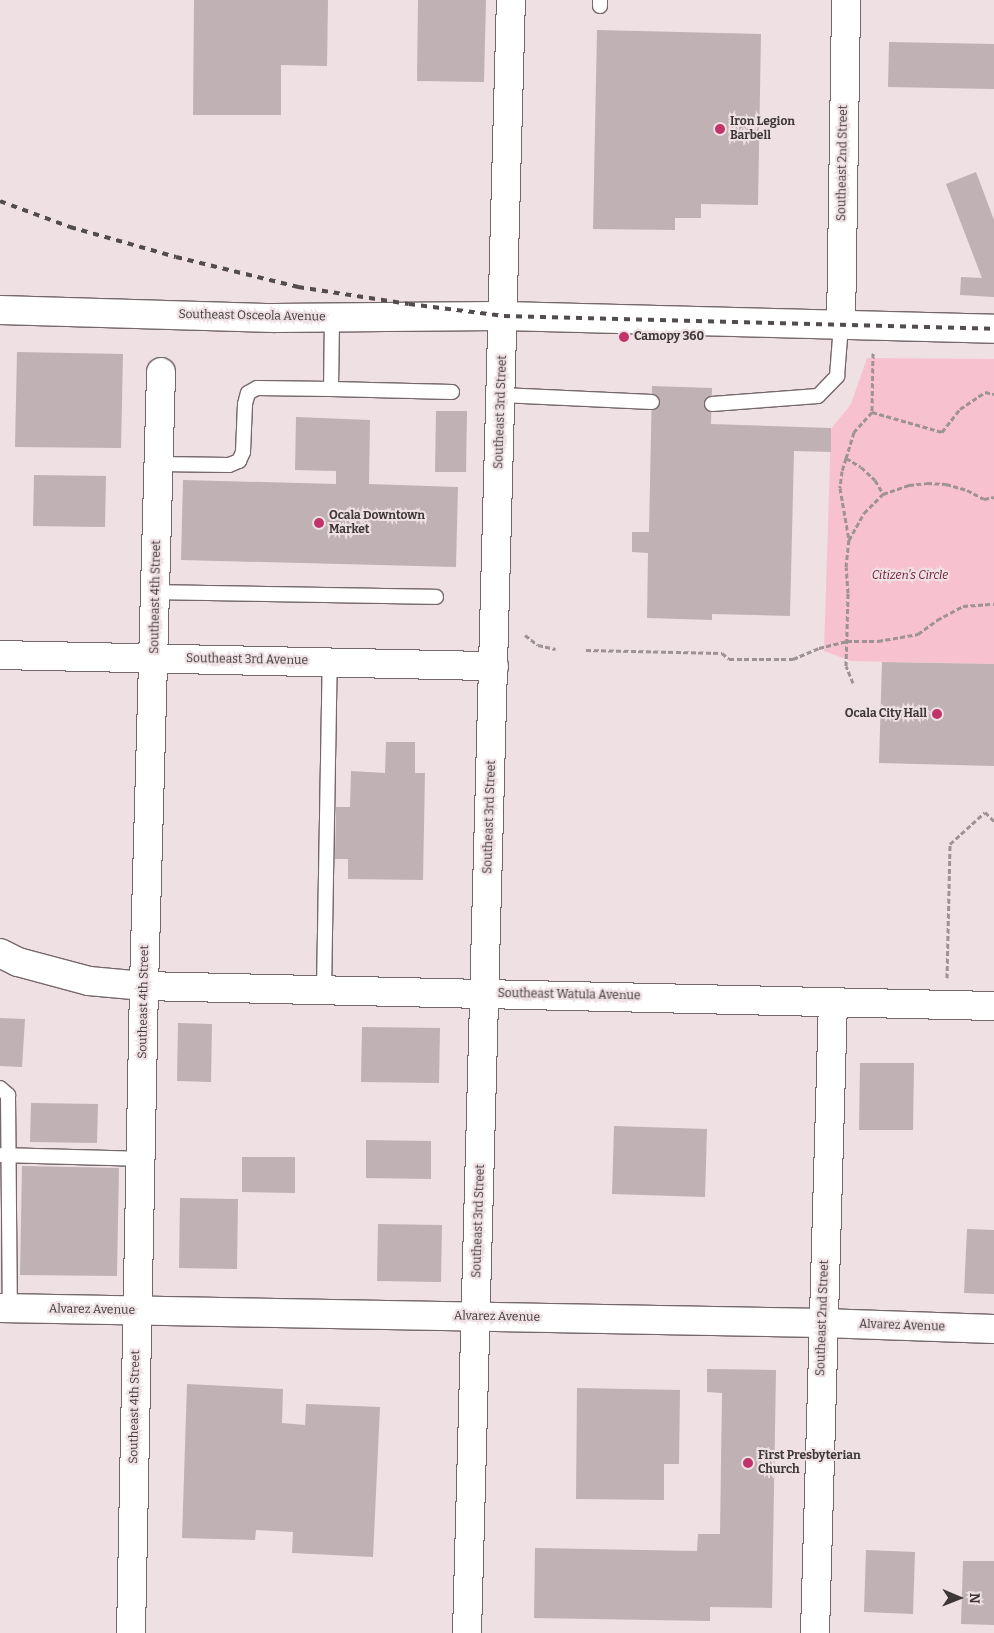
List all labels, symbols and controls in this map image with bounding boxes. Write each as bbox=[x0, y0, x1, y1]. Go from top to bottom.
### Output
street label: Southeast 2nd Street bbox=[835, 105, 851, 221]
place label: Iron Legion Barbell bbox=[730, 115, 795, 143]
marker: Iron Legion Barbell bbox=[714, 123, 726, 135]
street label: Southeast Osceola Avenue bbox=[178, 308, 326, 324]
place label: Camopy 360 bbox=[634, 330, 704, 344]
marker: Camopy 360 bbox=[618, 331, 630, 343]
street label: Southeast 3rd Street bbox=[492, 355, 510, 469]
place label: Ocala Downtown Market bbox=[329, 509, 425, 537]
marker: Ocala Downtown Market bbox=[313, 517, 325, 529]
street label: Southeast 4th Street bbox=[148, 540, 164, 654]
park label: Citizen's Circle bbox=[872, 569, 948, 583]
street label: Southeast 3rd Avenue bbox=[186, 652, 308, 668]
place label: Ocala City Hall bbox=[845, 707, 927, 721]
marker: Ocala City Hall bbox=[931, 708, 943, 720]
street label: Southeast 3rd Street bbox=[481, 760, 499, 874]
street label: Southeast 4th Street bbox=[136, 945, 152, 1059]
street label: Southeast Watula Avenue bbox=[498, 987, 640, 1003]
street label: Southeast 3rd Street bbox=[470, 1164, 488, 1278]
street label: Southeast 2nd Street bbox=[814, 1260, 832, 1376]
street label: Alvarez Avenue bbox=[49, 1302, 135, 1318]
street label: Alvarez Avenue bbox=[454, 1309, 540, 1325]
street label: Alvarez Avenue bbox=[859, 1317, 945, 1335]
street label: Southeast 4th Street bbox=[127, 1350, 143, 1464]
place label: First Presbyterian Church bbox=[758, 1449, 861, 1477]
marker: First Presbyterian Church bbox=[742, 1457, 754, 1469]
north arrow bbox=[934, 1573, 984, 1623]
text: N bbox=[966, 1593, 983, 1604]

